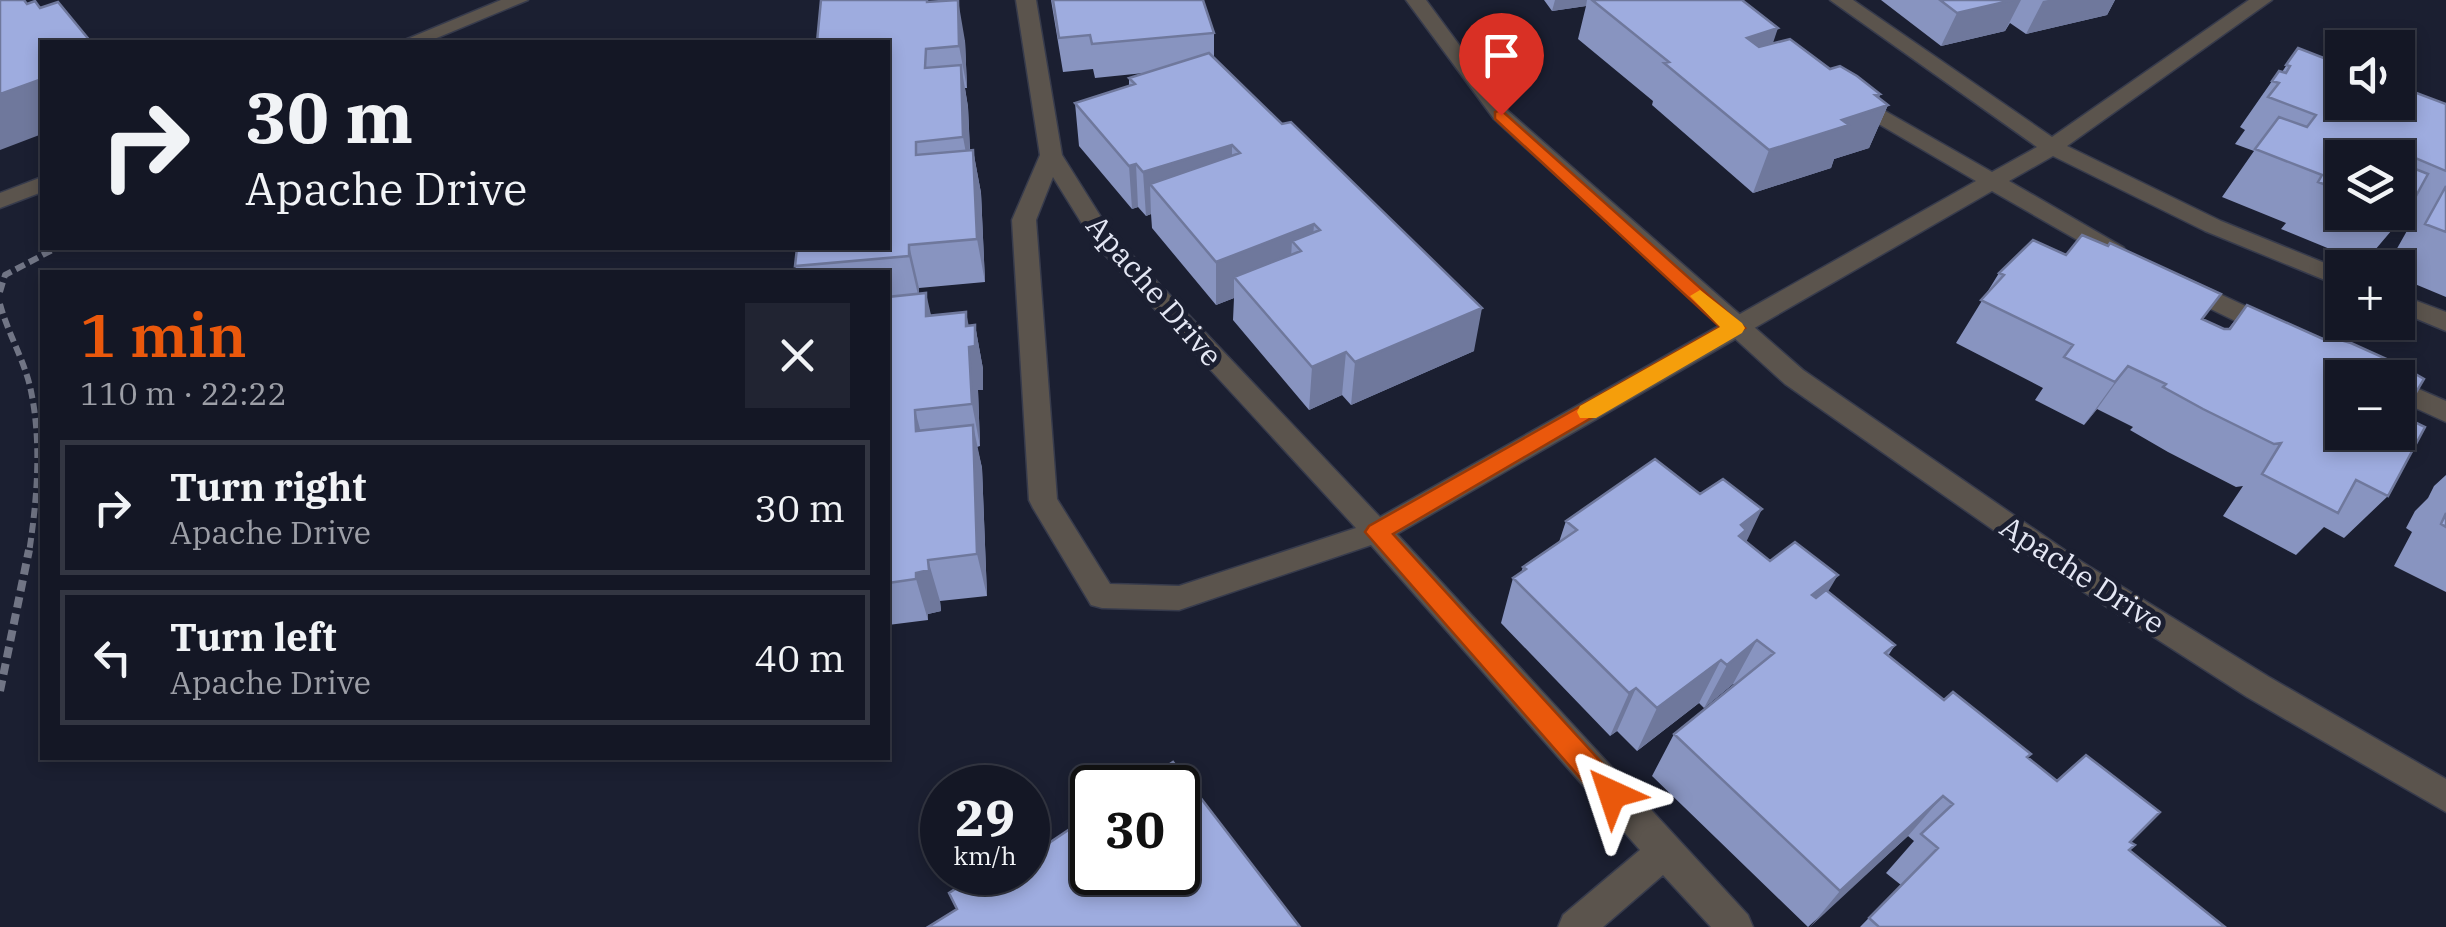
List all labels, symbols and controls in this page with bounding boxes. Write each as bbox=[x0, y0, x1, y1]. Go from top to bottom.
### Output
pin bbox=[1459, 13, 1544, 116]
icon: arrive bbox=[1474, 28, 1529, 83]
map controls bbox=[2325, 30, 2415, 450]
button: sound bbox=[2325, 30, 2415, 120]
text: 30 m bbox=[245, 71, 413, 162]
icon: right bbox=[80, 80, 210, 210]
button: layers bbox=[2325, 140, 2415, 230]
text: Apache Drive bbox=[245, 159, 527, 217]
street label: Apache Drive bbox=[1079, 206, 1231, 374]
button: + bbox=[2325, 250, 2415, 340]
text: 1 min bbox=[80, 295, 247, 374]
button: close bbox=[745, 303, 850, 408]
button: − bbox=[2325, 360, 2415, 450]
text: 110 m · 22:22 bbox=[80, 372, 287, 414]
text: Turn right bbox=[170, 462, 366, 511]
icon: right bbox=[85, 480, 140, 535]
text: 30 m bbox=[754, 483, 845, 532]
street label: Apache Drive bbox=[1993, 506, 2173, 642]
text: Apache Drive bbox=[170, 511, 371, 553]
text: Turn left bbox=[170, 612, 337, 661]
icon: left bbox=[85, 630, 140, 685]
text: 40 m bbox=[754, 633, 845, 682]
text: Apache Drive bbox=[170, 661, 371, 703]
position arrow bbox=[1560, 742, 1664, 846]
speed limit sign: 30 bbox=[1070, 765, 1200, 895]
text: 29 bbox=[955, 785, 1015, 850]
text: km/h bbox=[953, 839, 1017, 872]

